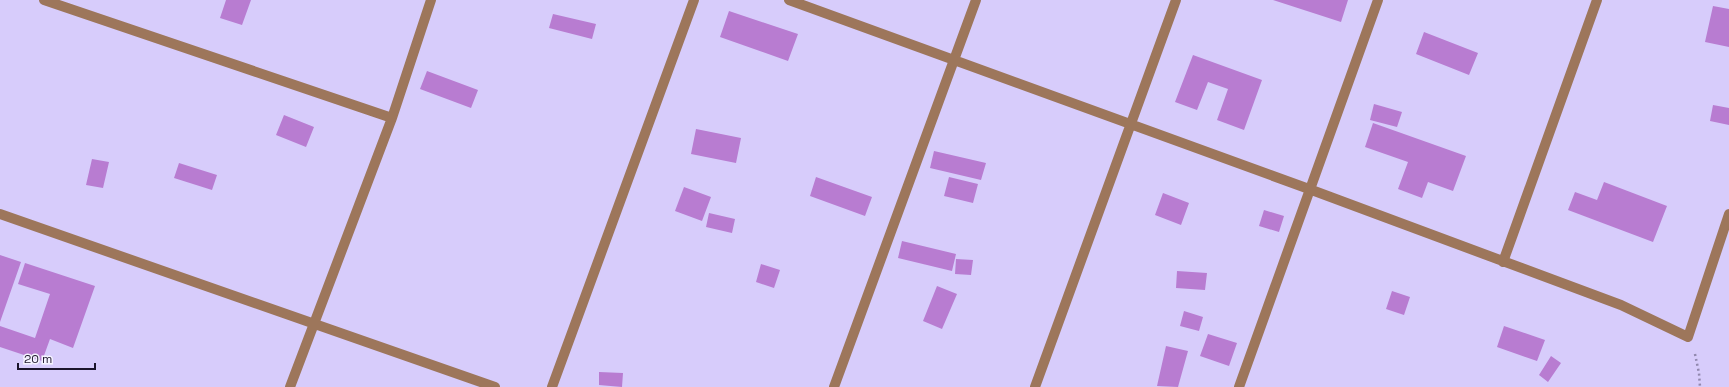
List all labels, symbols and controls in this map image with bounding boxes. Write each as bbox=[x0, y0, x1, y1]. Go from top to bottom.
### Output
scale bar bbox=[18, 345, 95, 371]
text: 20 m bbox=[24, 351, 52, 367]

